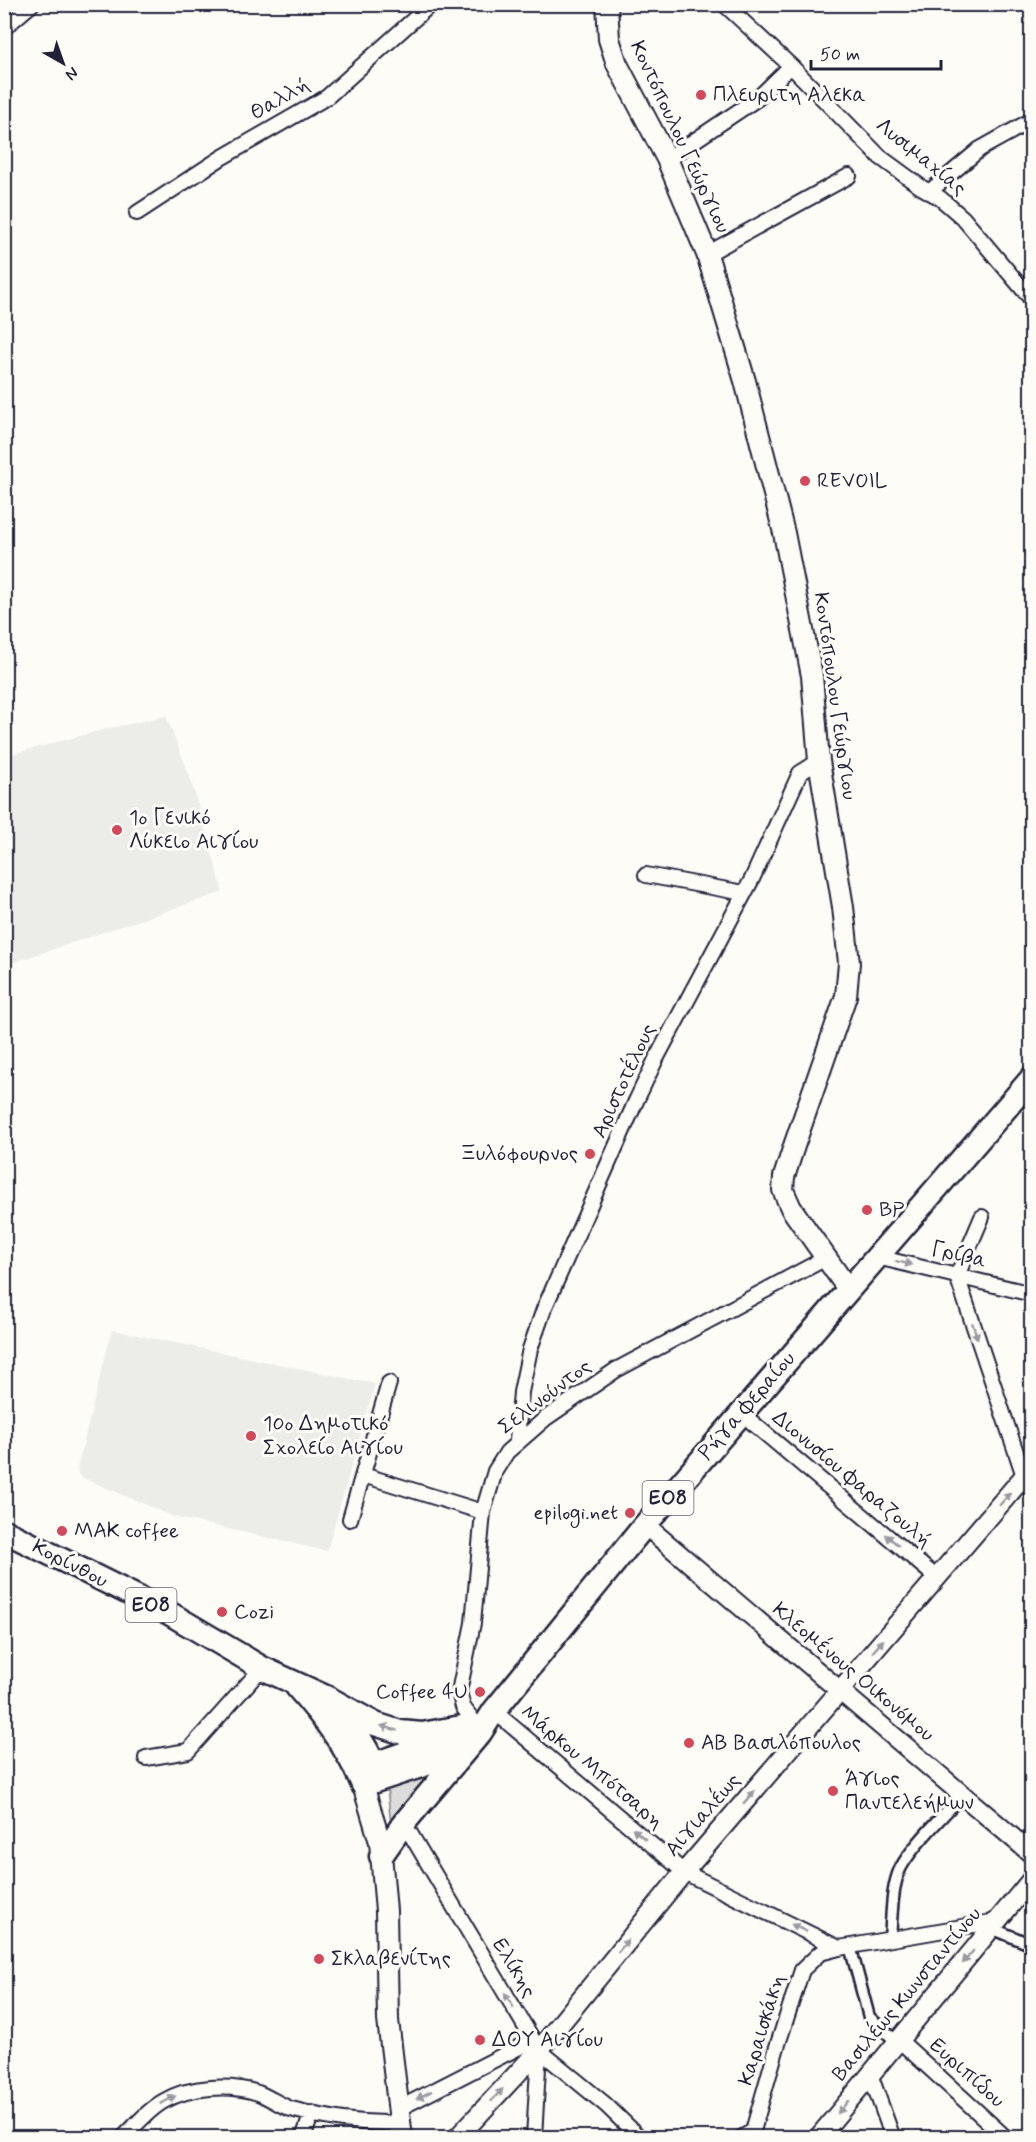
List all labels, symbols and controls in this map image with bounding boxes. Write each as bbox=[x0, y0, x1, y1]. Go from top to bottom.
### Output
north arrow bbox=[33, 33, 93, 93]
scale bar bbox=[811, 33, 942, 71]
street label: Κοντόπουλου Γεώργιου bbox=[623, 36, 737, 238]
text: 50 m bbox=[820, 43, 860, 67]
text: N bbox=[61, 62, 83, 85]
street label: Θαλλή bbox=[245, 71, 315, 127]
place label: Πλευριτη Αλεκα bbox=[713, 81, 866, 109]
marker: Πλευριτη Αλεκα bbox=[694, 88, 708, 102]
street label: Λυσιμαχίας bbox=[870, 112, 972, 202]
place label: REVOIL bbox=[817, 467, 887, 495]
marker: REVOIL bbox=[798, 474, 812, 488]
street label: Κοντόπουλου Γεώργιου bbox=[807, 590, 863, 802]
place label: 1o Γενικό Λύκειο Αιγίου bbox=[129, 804, 259, 856]
marker: 1o Γενικό Λύκειο Αιγίου bbox=[110, 823, 124, 837]
street label: Αριστοτέλους bbox=[584, 1019, 663, 1143]
place label: Ξυλόφουρνος bbox=[459, 1140, 578, 1168]
marker: Ξυλόφουρνος bbox=[583, 1147, 597, 1161]
place label: BP bbox=[879, 1196, 904, 1224]
marker: BP bbox=[860, 1203, 874, 1217]
street label: Γρίβα bbox=[928, 1235, 990, 1275]
one-way arrow bbox=[895, 1259, 913, 1269]
one-way arrow bbox=[971, 1323, 981, 1341]
street label: Ρήγα Φεραίου bbox=[692, 1346, 802, 1466]
street label: Σελινούντος bbox=[493, 1353, 597, 1441]
street label: Διονυσίου Φαραζουλή bbox=[766, 1404, 938, 1554]
place label: 10o Δημοτικό Σχολείο Αιγίου bbox=[263, 1410, 403, 1462]
marker: 10o Δημοτικό Σχολείο Αιγίου bbox=[244, 1429, 258, 1443]
road number: ΕΟ8 bbox=[642, 1481, 694, 1515]
one-way arrow bbox=[998, 1492, 1011, 1507]
place label: epilogi.net bbox=[533, 1499, 618, 1528]
marker: epilogi.net bbox=[623, 1506, 637, 1520]
place label: ΜΑΚ coffee bbox=[74, 1517, 179, 1545]
marker: ΜΑΚ coffee bbox=[55, 1524, 69, 1538]
street label: Κορίνθου bbox=[27, 1533, 113, 1595]
one-way arrow bbox=[885, 1534, 900, 1547]
road number: ΕΟ8 bbox=[126, 1588, 176, 1622]
street label: Κλεομένους Οικονόμου bbox=[766, 1595, 941, 1748]
place label: Cozi bbox=[234, 1598, 274, 1626]
marker: Cozi bbox=[215, 1605, 229, 1619]
one-way arrow bbox=[871, 1638, 884, 1654]
place label: Coffee 4U bbox=[376, 1678, 468, 1706]
marker: Coffee 4U bbox=[473, 1685, 487, 1699]
street label: Μάρκου Μπότσαρη bbox=[514, 1699, 670, 1835]
one-way arrow bbox=[380, 1723, 398, 1732]
place label: ΑΒ Βασιλόπουλος bbox=[701, 1729, 861, 1757]
marker: ΑΒ Βασιλόπουλος bbox=[682, 1736, 696, 1750]
place label: Άγιος Παντελεήμων bbox=[845, 1765, 974, 1817]
street label: Αιγιαλέως bbox=[658, 1767, 747, 1863]
marker: Άγιος Παντελεήμων bbox=[826, 1784, 840, 1798]
one-way arrow bbox=[742, 1789, 755, 1805]
one-way arrow bbox=[632, 1828, 647, 1841]
street label: Βασιλέως Κωνσταντίνου bbox=[825, 1901, 988, 2087]
one-way arrow bbox=[790, 1924, 807, 1933]
street label: Ελίκης bbox=[485, 1933, 543, 2003]
one-way arrow bbox=[617, 1938, 630, 1954]
place label: Σκλαβενίτης bbox=[331, 1945, 451, 1973]
one-way arrow bbox=[961, 1949, 974, 1965]
marker: Σκλαβενίτης bbox=[312, 1952, 326, 1966]
street label: Καραισκάκη bbox=[732, 1971, 792, 2089]
one-way arrow bbox=[503, 1992, 514, 2008]
place label: ΔΟΥ Αιγίου bbox=[492, 2026, 603, 2054]
street label: Ευριπίδου bbox=[923, 2032, 1011, 2114]
marker: ΔΟΥ Αιγίου bbox=[473, 2033, 487, 2047]
one-way arrow bbox=[490, 2087, 504, 2102]
one-way arrow bbox=[416, 2091, 433, 2100]
one-way arrow bbox=[159, 2095, 176, 2105]
one-way arrow bbox=[837, 2099, 850, 2114]

